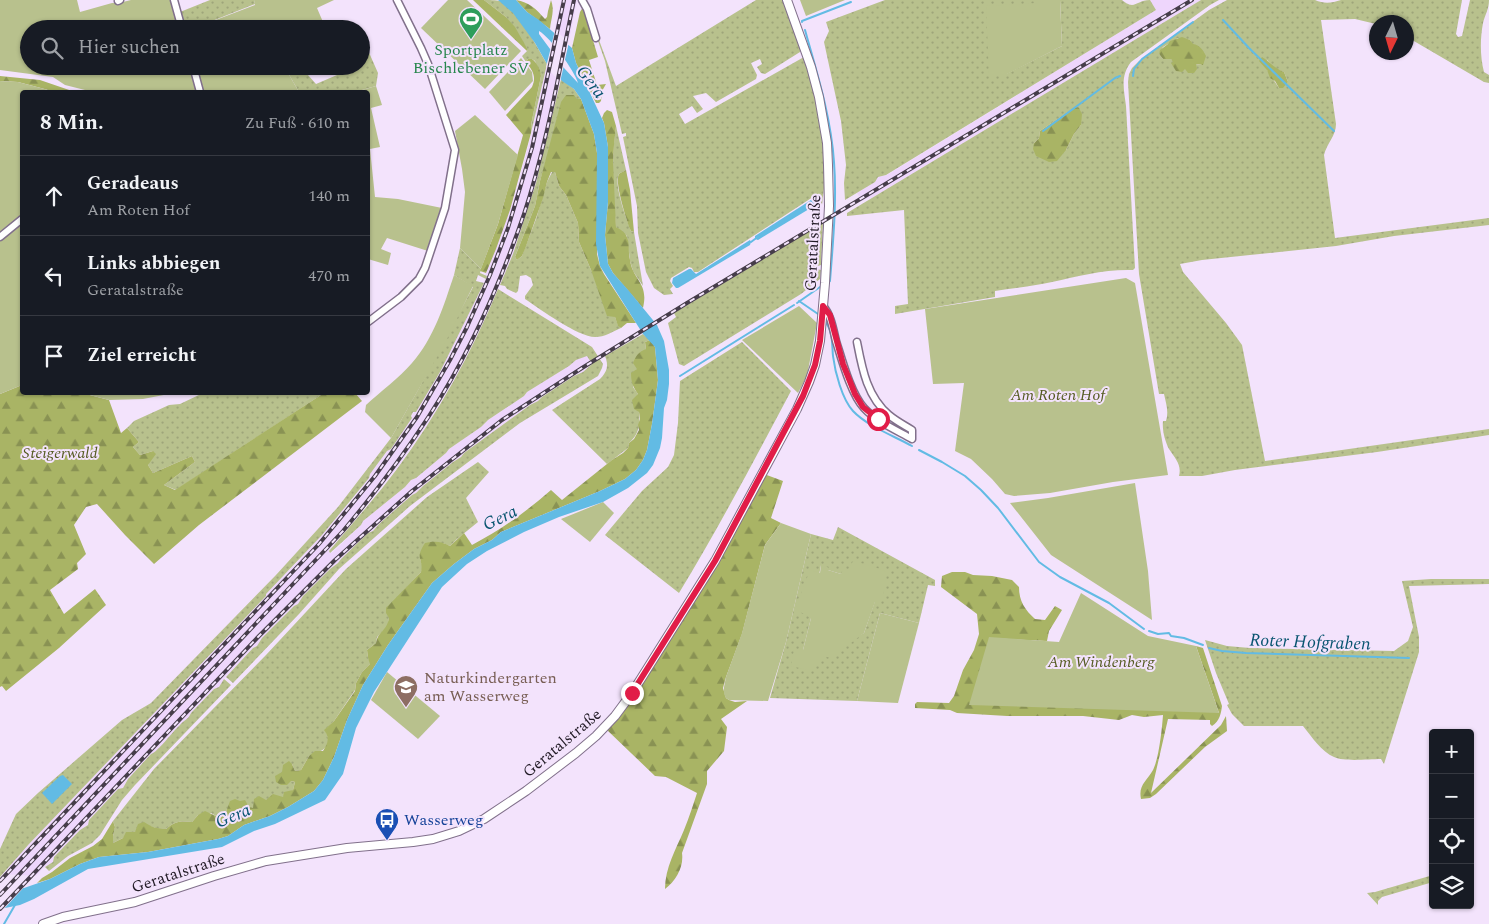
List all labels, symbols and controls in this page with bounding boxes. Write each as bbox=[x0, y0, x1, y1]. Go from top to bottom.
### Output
sports icon: Sportplatz Bischlebener SV bbox=[458, 6, 484, 40]
north arrow bbox=[1369, 15, 1414, 60]
search box bbox=[20, 20, 370, 75]
text: Hier suchen bbox=[78, 33, 180, 62]
icon: search bbox=[38, 34, 66, 62]
place label: Sportplatz Bischlebener SV bbox=[413, 38, 529, 80]
water label: Gera bbox=[569, 60, 613, 104]
text: 8 Min. bbox=[40, 107, 104, 139]
text: Zu Fuß · 610 m bbox=[245, 111, 350, 135]
text: Geradeaus bbox=[87, 169, 179, 198]
icon: ahead bbox=[40, 182, 68, 210]
text: 140 m bbox=[308, 184, 350, 208]
street label: Geratalstraße bbox=[798, 194, 828, 292]
text: Am Roten Hof bbox=[87, 198, 190, 222]
text: Links abbiegen bbox=[87, 249, 221, 278]
icon: left bbox=[40, 262, 68, 290]
text: 470 m bbox=[308, 264, 350, 288]
text: Geratalstraße bbox=[87, 278, 184, 302]
text: Ziel erreicht bbox=[87, 341, 197, 370]
icon: arrive bbox=[40, 342, 68, 370]
park label: Am Roten Hof bbox=[1010, 383, 1108, 407]
route start bbox=[867, 408, 890, 431]
park label: Steigerwald bbox=[22, 441, 98, 465]
water label: Gera bbox=[478, 498, 522, 538]
water label: Roter Hofgraben bbox=[1249, 626, 1372, 658]
park label: Am Windenberg bbox=[1047, 650, 1155, 674]
place label: Naturkindergarten am Wasserweg bbox=[424, 666, 557, 708]
school or university icon: Naturkindergarten am Wasserweg bbox=[393, 674, 419, 708]
route end bbox=[621, 682, 644, 705]
street label: Geratalstraße bbox=[517, 703, 607, 783]
map controls bbox=[1429, 729, 1474, 909]
button: + bbox=[1429, 729, 1474, 774]
button: − bbox=[1429, 774, 1474, 819]
water label: Gera bbox=[211, 797, 255, 835]
bus stop icon: Wasserweg bbox=[374, 807, 400, 841]
place label: Wasserweg bbox=[404, 808, 484, 832]
button: locate bbox=[1429, 819, 1474, 864]
street label: Geratalstraße bbox=[128, 847, 228, 899]
button: layers bbox=[1429, 864, 1474, 909]

